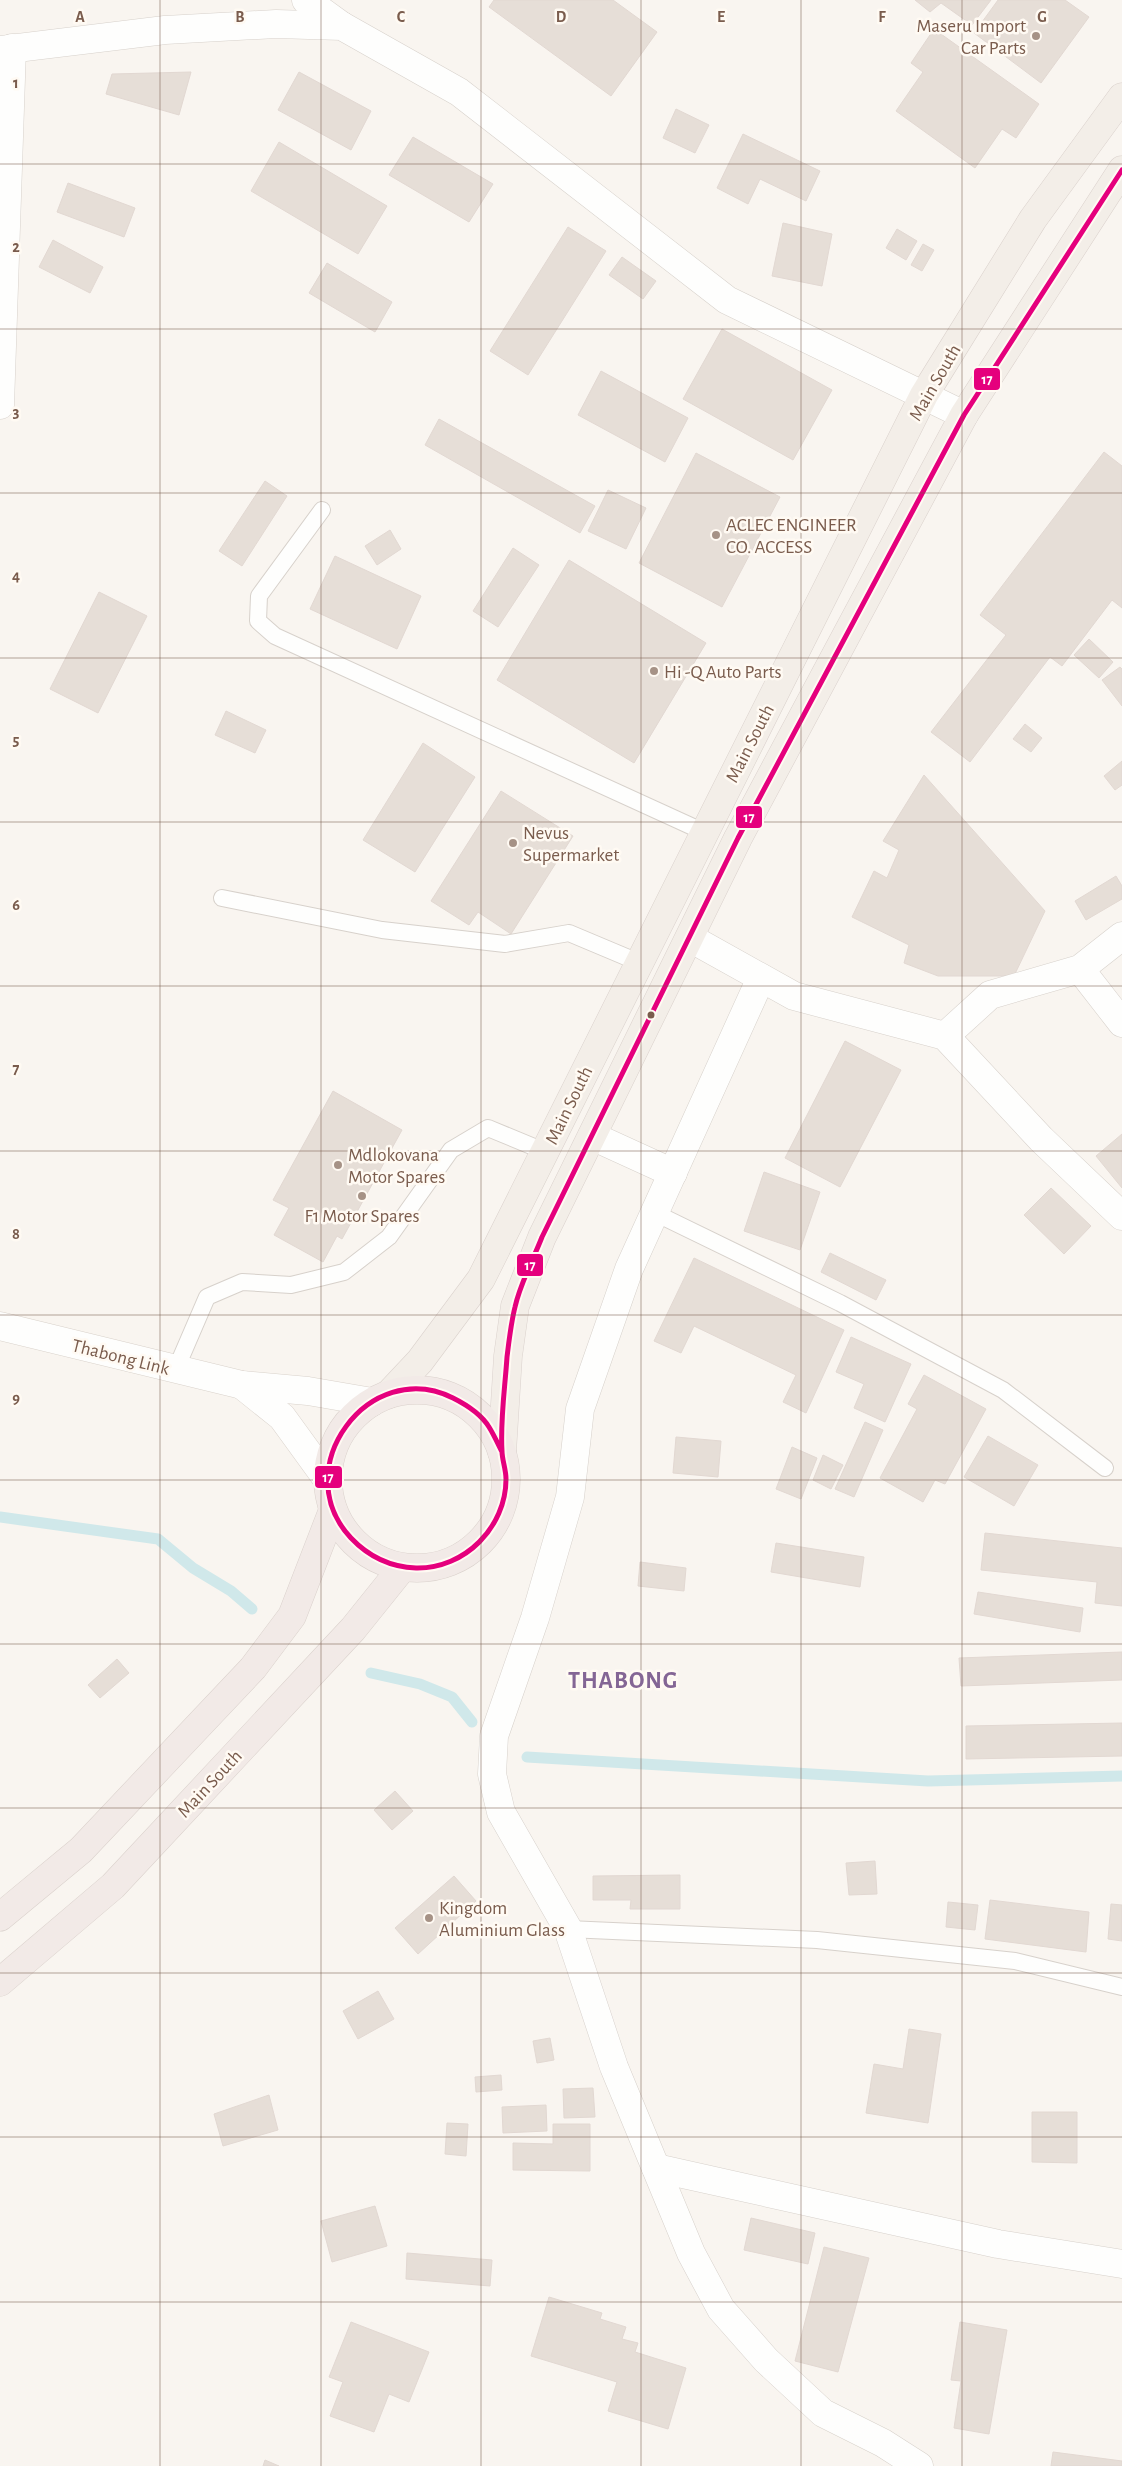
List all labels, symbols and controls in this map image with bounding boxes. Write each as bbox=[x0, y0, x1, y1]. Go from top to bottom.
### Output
text: A bbox=[75, 9, 85, 25]
text: B bbox=[235, 9, 245, 25]
text: C bbox=[397, 9, 406, 25]
text: D bbox=[556, 9, 567, 25]
text: E bbox=[717, 9, 725, 25]
text: F bbox=[878, 9, 886, 25]
text: G bbox=[1037, 9, 1047, 25]
place label: Maseru Import Car Parts bbox=[917, 17, 1026, 58]
marker: Maseru Import Car Parts bbox=[1030, 30, 1042, 42]
text: 1 bbox=[13, 75, 19, 91]
text: 2 bbox=[12, 239, 20, 255]
street label: Main South bbox=[906, 341, 965, 424]
line badge: 17 bbox=[973, 367, 1001, 391]
text: 17 bbox=[981, 373, 993, 387]
text: 3 bbox=[13, 404, 20, 420]
place label: ACLEC ENGINEER CO. ACCESS bbox=[726, 516, 857, 557]
marker: ACLEC ENGINEER CO. ACCESS bbox=[710, 529, 722, 541]
text: 4 bbox=[12, 568, 20, 584]
place label: Hi -Q Auto Parts bbox=[664, 663, 782, 682]
marker: Hi -Q Auto Parts bbox=[648, 665, 660, 677]
street label: Main South bbox=[723, 702, 778, 786]
text: 5 bbox=[13, 732, 20, 748]
line badge: 17 bbox=[735, 805, 763, 829]
text: 17 bbox=[743, 811, 755, 825]
place label: Nevus Supermarket bbox=[523, 824, 619, 865]
marker: Nevus Supermarket bbox=[507, 837, 519, 849]
text: 6 bbox=[12, 897, 20, 913]
unlabelled marker bbox=[646, 1010, 656, 1020]
text: 7 bbox=[13, 1061, 20, 1077]
street label: Main South bbox=[542, 1063, 596, 1148]
place label: Mdlokovana Motor Spares bbox=[348, 1146, 445, 1187]
marker: Mdlokovana Motor Spares bbox=[332, 1159, 344, 1171]
marker: F1 Motor Spares bbox=[356, 1190, 368, 1202]
place label: F1 Motor Spares bbox=[304, 1207, 420, 1226]
text: 8 bbox=[12, 1226, 20, 1242]
line badge: 17 bbox=[516, 1253, 544, 1277]
text: 17 bbox=[524, 1259, 536, 1273]
street label: Thabong Link bbox=[70, 1336, 172, 1379]
text: 9 bbox=[12, 1390, 20, 1406]
line badge: 17 bbox=[314, 1465, 343, 1489]
text: 17 bbox=[322, 1471, 334, 1485]
district label: THABONG bbox=[568, 1669, 678, 1693]
street label: Main South bbox=[174, 1747, 246, 1821]
place label: Kingdom Aluminium Glass bbox=[439, 1899, 565, 1940]
marker: Kingdom Aluminium Glass bbox=[423, 1912, 435, 1924]

